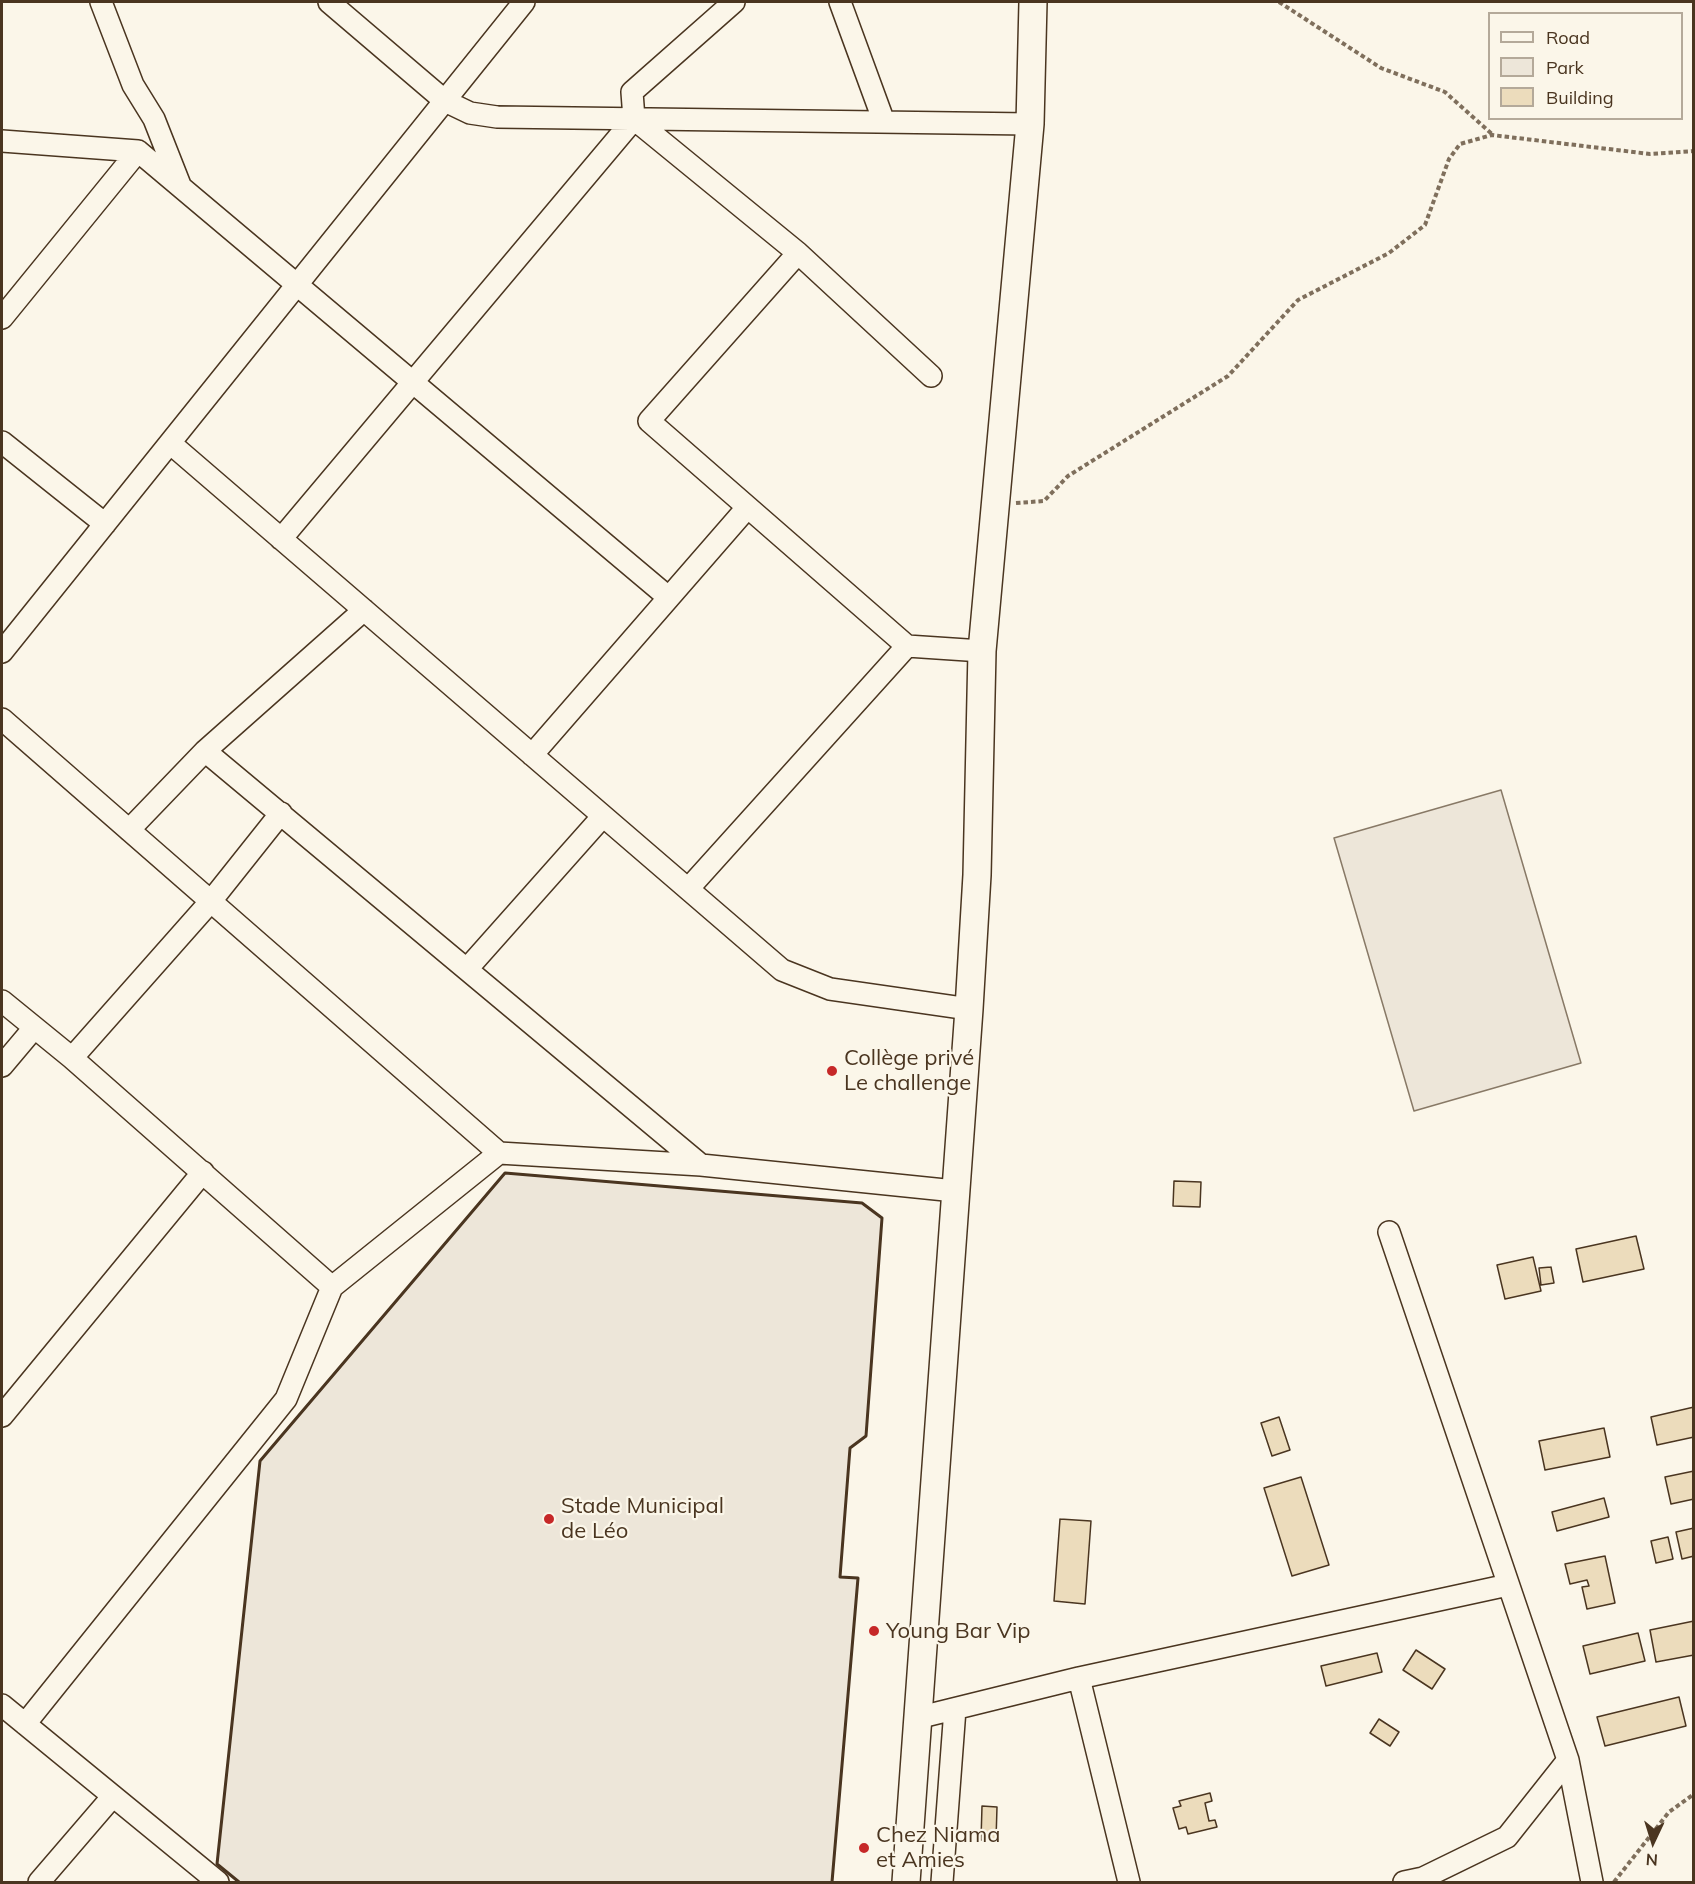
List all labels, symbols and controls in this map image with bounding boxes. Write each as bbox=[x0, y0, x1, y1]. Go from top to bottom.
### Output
legend bbox=[1488, 12, 1683, 120]
text: Road bbox=[1546, 26, 1590, 49]
text: Park bbox=[1546, 56, 1584, 79]
text: Building bbox=[1546, 86, 1614, 109]
place label: Collège privé Le challenge bbox=[844, 1045, 974, 1096]
marker: Collège privé Le challenge bbox=[825, 1064, 839, 1078]
place label: Stade Municipal de Léo bbox=[561, 1493, 724, 1544]
marker: Stade Municipal de Léo bbox=[542, 1512, 556, 1526]
place label: Young Bar Vip bbox=[886, 1618, 1030, 1644]
marker: Young Bar Vip bbox=[867, 1624, 881, 1638]
north arrow bbox=[1623, 1812, 1683, 1872]
place label: Chez Niama et Amies bbox=[876, 1822, 1000, 1874]
marker: Chez Niama et Amies bbox=[857, 1841, 871, 1855]
text: N bbox=[1645, 1850, 1658, 1870]

